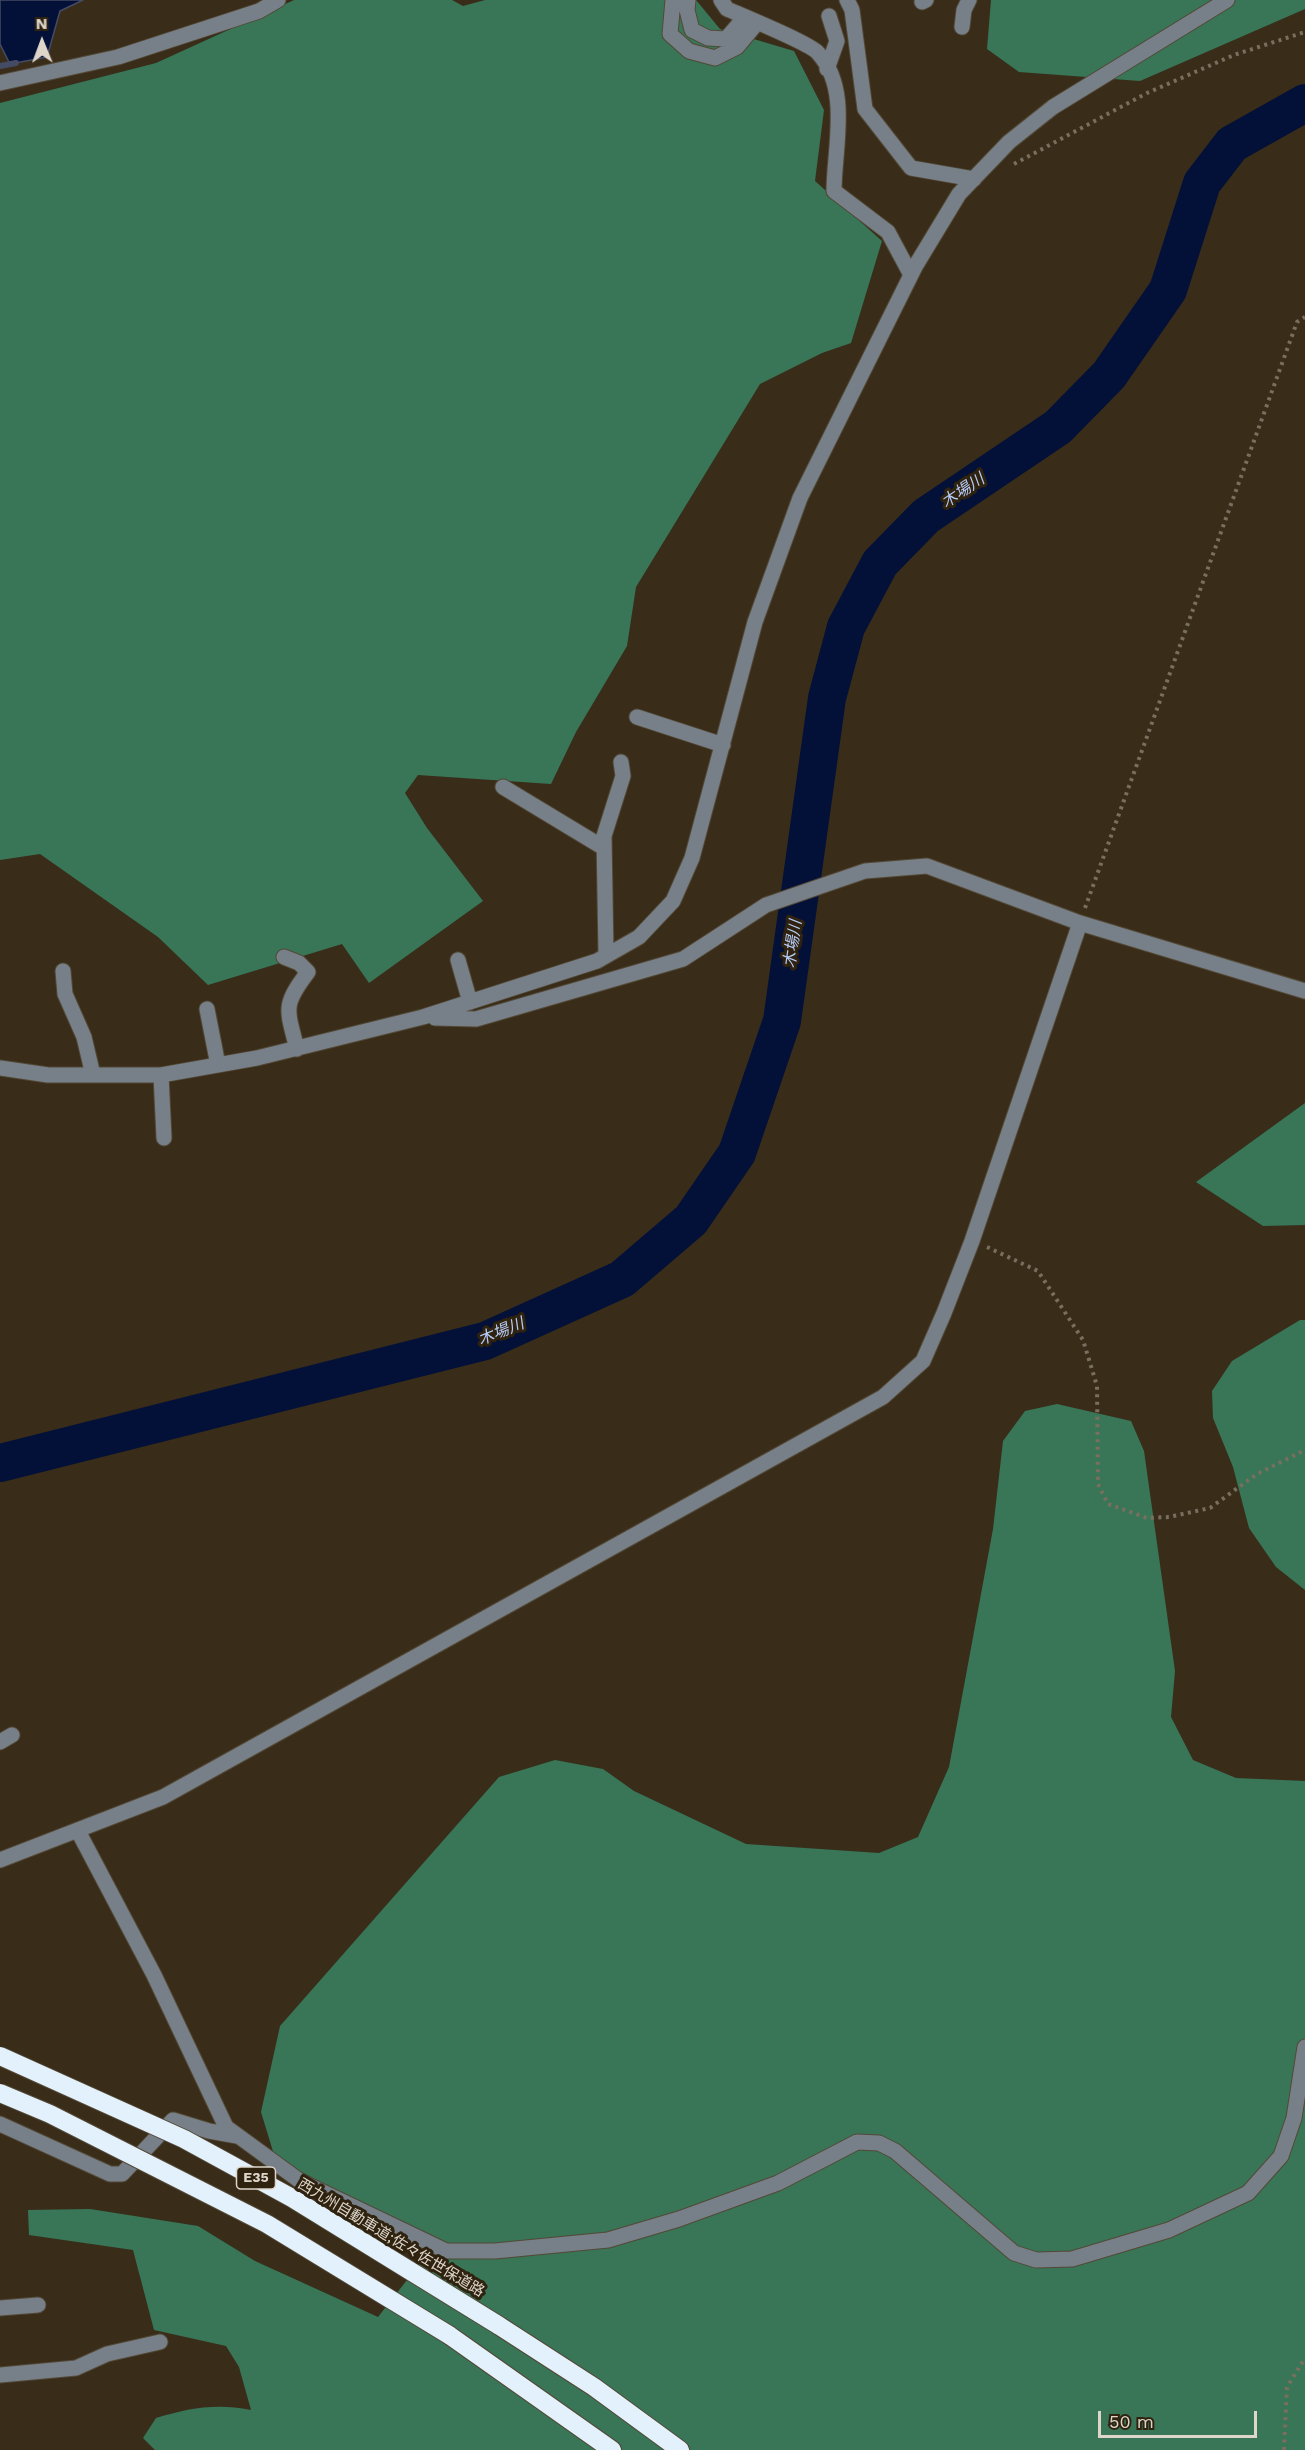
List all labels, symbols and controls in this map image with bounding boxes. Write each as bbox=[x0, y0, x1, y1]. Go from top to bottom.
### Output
north arrow bbox=[12, 12, 72, 72]
text: N bbox=[36, 14, 48, 33]
water label: 木場川 bbox=[938, 470, 988, 512]
water label: 木場川 bbox=[780, 919, 806, 969]
water label: 木場川 bbox=[475, 1314, 527, 1350]
road number: E35 bbox=[236, 2167, 276, 2189]
street label: 西九州自動車道;佐々佐世保道路 bbox=[294, 2175, 488, 2301]
scale bar bbox=[1101, 2399, 1260, 2437]
text: 50 m bbox=[1109, 2411, 1154, 2432]

